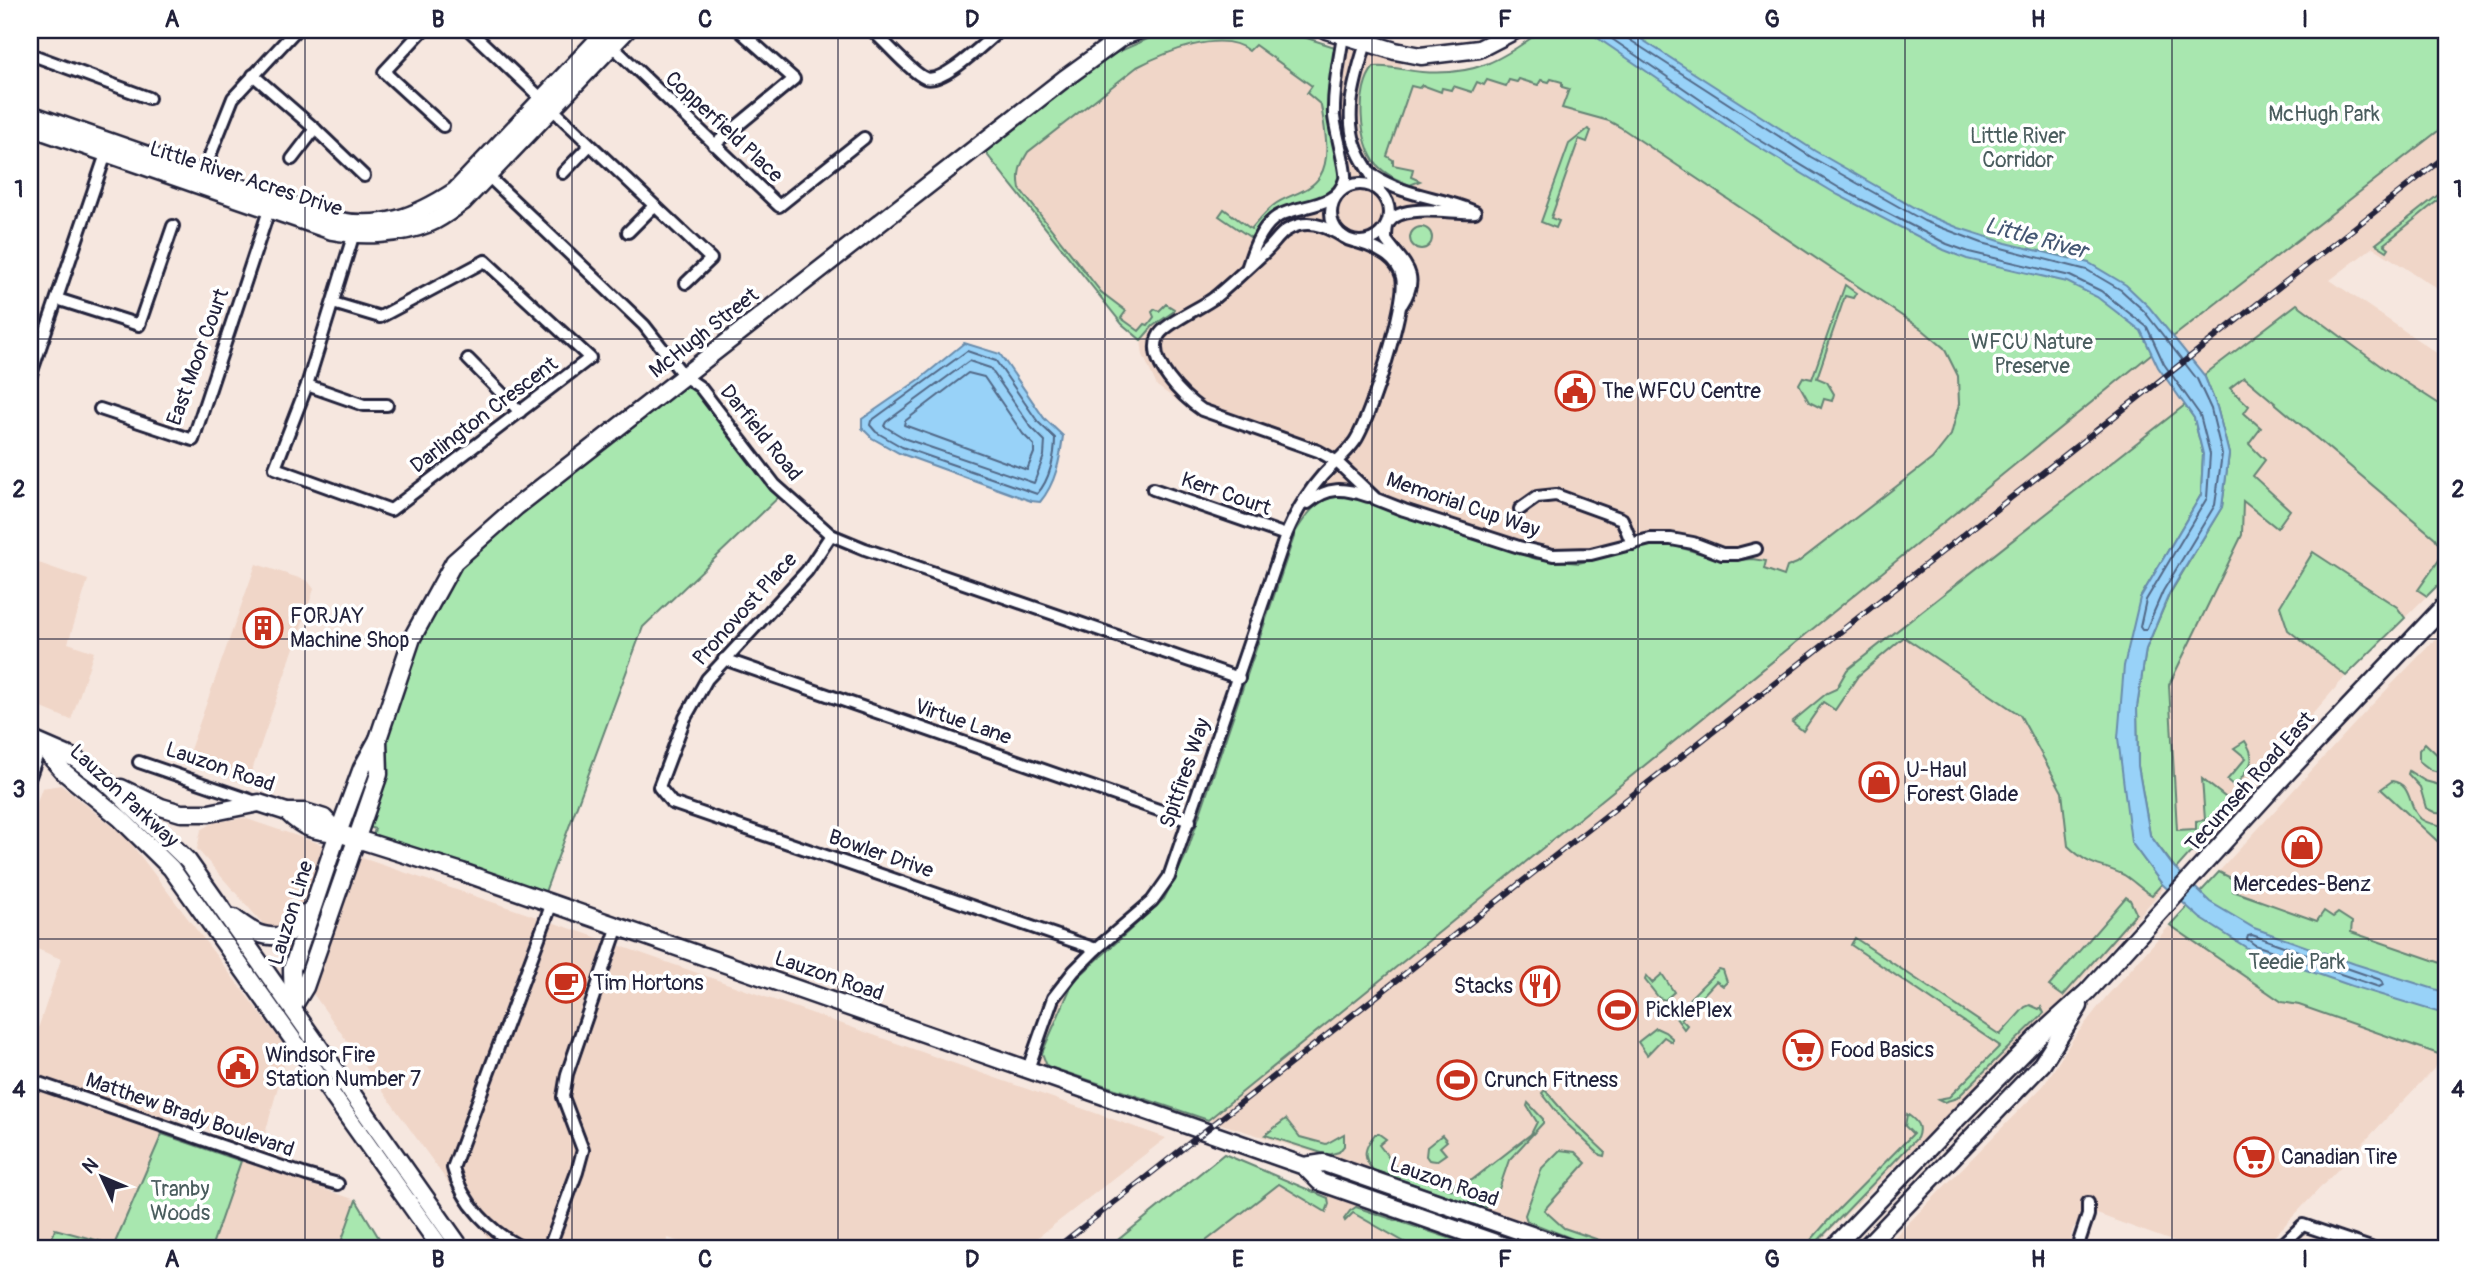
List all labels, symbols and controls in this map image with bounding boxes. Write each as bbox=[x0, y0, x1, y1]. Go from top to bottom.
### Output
text: A bbox=[165, 5, 180, 34]
text: B bbox=[431, 5, 445, 34]
text: C bbox=[698, 5, 712, 34]
text: D bbox=[965, 5, 979, 34]
text: E bbox=[1232, 5, 1244, 34]
text: F bbox=[1498, 5, 1512, 34]
text: G bbox=[1764, 5, 1780, 34]
text: H bbox=[2031, 5, 2045, 34]
text: I bbox=[2302, 5, 2308, 34]
street label: Copperfield Place bbox=[659, 65, 789, 189]
park label: McHugh Park bbox=[2268, 101, 2380, 128]
park label: Little River Corridor bbox=[1970, 123, 2067, 174]
street label: Little River Acres Drive bbox=[146, 135, 347, 223]
text: 1 bbox=[15, 175, 24, 204]
text: 1 bbox=[2454, 175, 2463, 204]
water label: Little River bbox=[1981, 210, 2093, 266]
street label: McHugh Street bbox=[644, 281, 765, 384]
street label: East Moor Court bbox=[161, 284, 235, 429]
park label: WFCU Nature Preserve bbox=[1971, 329, 2094, 380]
street label: Darlington Crescent bbox=[405, 350, 564, 479]
public building icon: The WFCU Centre bbox=[1554, 370, 1596, 412]
place label: The WFCU Centre bbox=[1602, 378, 1762, 405]
street label: Darfield Road bbox=[714, 379, 808, 487]
street label: Kerr Court bbox=[1177, 466, 1275, 522]
street label: Memorial Cup Way bbox=[1383, 466, 1543, 544]
text: 2 bbox=[13, 475, 26, 504]
text: 2 bbox=[2452, 475, 2465, 504]
street label: Pronovost Place bbox=[687, 546, 803, 671]
place label: FORJAY Machine Shop bbox=[290, 603, 410, 654]
building icon: FORJAY Machine Shop bbox=[242, 607, 284, 649]
street label: Virtue Lane bbox=[911, 693, 1016, 751]
street label: Tecumseh Road East bbox=[2180, 706, 2321, 858]
street label: Spitfires Way bbox=[1154, 714, 1216, 832]
street label: Lauzon Road bbox=[162, 736, 278, 798]
street label: Lauzon Parkway bbox=[64, 738, 184, 854]
place label: U-Haul Forest Glade bbox=[1906, 757, 2019, 808]
shop icon: U-Haul Forest Glade bbox=[1858, 761, 1900, 803]
text: 3 bbox=[13, 775, 25, 804]
text: 3 bbox=[2452, 775, 2464, 804]
street label: Bowler Drive bbox=[825, 823, 938, 885]
shop icon: Mercedes-Benz bbox=[2281, 826, 2323, 868]
street label: Lauzon Line bbox=[262, 857, 320, 969]
place label: Mercedes-Benz bbox=[2233, 871, 2371, 898]
street label: Lauzon Road bbox=[771, 945, 887, 1007]
park label: Teedie Park bbox=[2249, 949, 2346, 976]
cafe icon: Tim Hortons bbox=[545, 962, 587, 1004]
restaurant icon: Stacks bbox=[1519, 965, 1561, 1007]
place label: Tim Hortons bbox=[593, 970, 704, 997]
place label: Stacks bbox=[1454, 973, 1514, 1000]
sports icon: PicklePlex bbox=[1597, 989, 1639, 1031]
place label: PicklePlex bbox=[1645, 997, 1733, 1024]
supermarket icon: Food Basics bbox=[1782, 1029, 1824, 1071]
place label: Food Basics bbox=[1830, 1037, 1934, 1064]
place label: Windsor Fire Station Number 7 bbox=[265, 1042, 421, 1093]
public building icon: Windsor Fire Station Number 7 bbox=[217, 1046, 259, 1088]
sports icon: Crunch Fitness bbox=[1436, 1059, 1478, 1101]
street label: Matthew Brady Boulevard bbox=[82, 1067, 298, 1163]
place label: Crunch Fitness bbox=[1484, 1067, 1618, 1094]
text: 4 bbox=[12, 1075, 26, 1104]
text: 4 bbox=[2451, 1075, 2465, 1104]
supermarket icon: Canadian Tire bbox=[2233, 1136, 2275, 1178]
north arrow bbox=[66, 1142, 136, 1212]
place label: Canadian Tire bbox=[2281, 1144, 2398, 1171]
street label: Lauzon Road bbox=[1386, 1151, 1502, 1213]
text: N bbox=[77, 1153, 104, 1179]
park label: Tranby Woods bbox=[150, 1176, 211, 1227]
text: A bbox=[165, 1245, 180, 1274]
text: B bbox=[431, 1245, 445, 1274]
text: C bbox=[698, 1245, 712, 1274]
text: D bbox=[965, 1245, 979, 1274]
text: E bbox=[1232, 1245, 1244, 1274]
text: F bbox=[1498, 1245, 1512, 1274]
text: G bbox=[1764, 1245, 1780, 1274]
text: H bbox=[2031, 1245, 2045, 1274]
text: I bbox=[2302, 1245, 2308, 1274]

